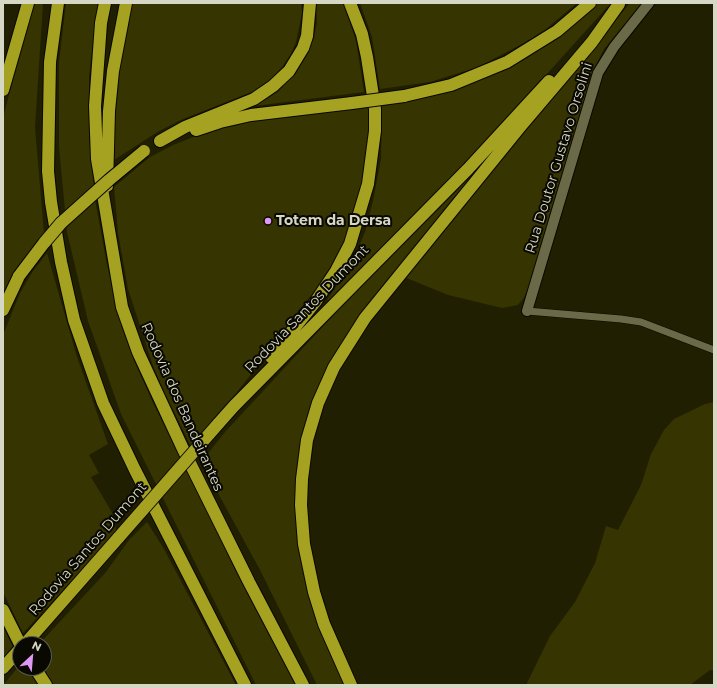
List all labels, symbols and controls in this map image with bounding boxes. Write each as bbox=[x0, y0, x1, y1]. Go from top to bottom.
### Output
street label: Rua Doutor Gustavo Orsolini bbox=[522, 60, 596, 256]
place label: Totem da Dersa bbox=[276, 213, 391, 229]
marker: Totem da Dersa bbox=[263, 216, 273, 226]
street label: Rodovia Santos Dumont bbox=[242, 242, 372, 376]
street label: Rodovia dos Bandeirantes bbox=[137, 320, 227, 494]
street label: Rodovia Santos Dumont bbox=[26, 479, 150, 619]
north arrow bbox=[12, 636, 52, 676]
text: N bbox=[30, 638, 44, 654]

